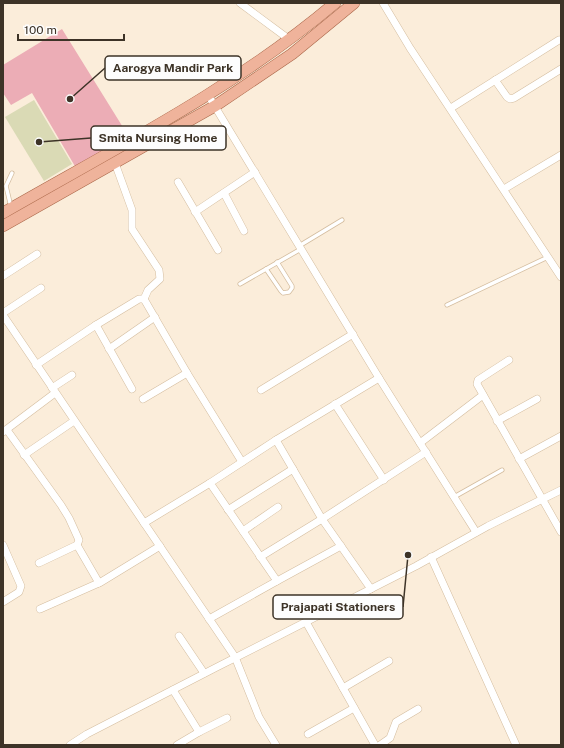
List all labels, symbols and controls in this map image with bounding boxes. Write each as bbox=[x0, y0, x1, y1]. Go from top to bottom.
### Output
scale bar bbox=[18, 16, 124, 42]
text: 100 m bbox=[24, 23, 57, 37]
callout: Aarogya Mandir Park bbox=[105, 56, 241, 80]
text: Aarogya Mandir Park bbox=[113, 61, 233, 75]
callout: Smita Nursing Home bbox=[91, 126, 226, 150]
text: Smita Nursing Home bbox=[99, 131, 217, 145]
callout: Prajapati Stationers bbox=[273, 595, 403, 619]
text: Prajapati Stationers bbox=[281, 600, 395, 614]

